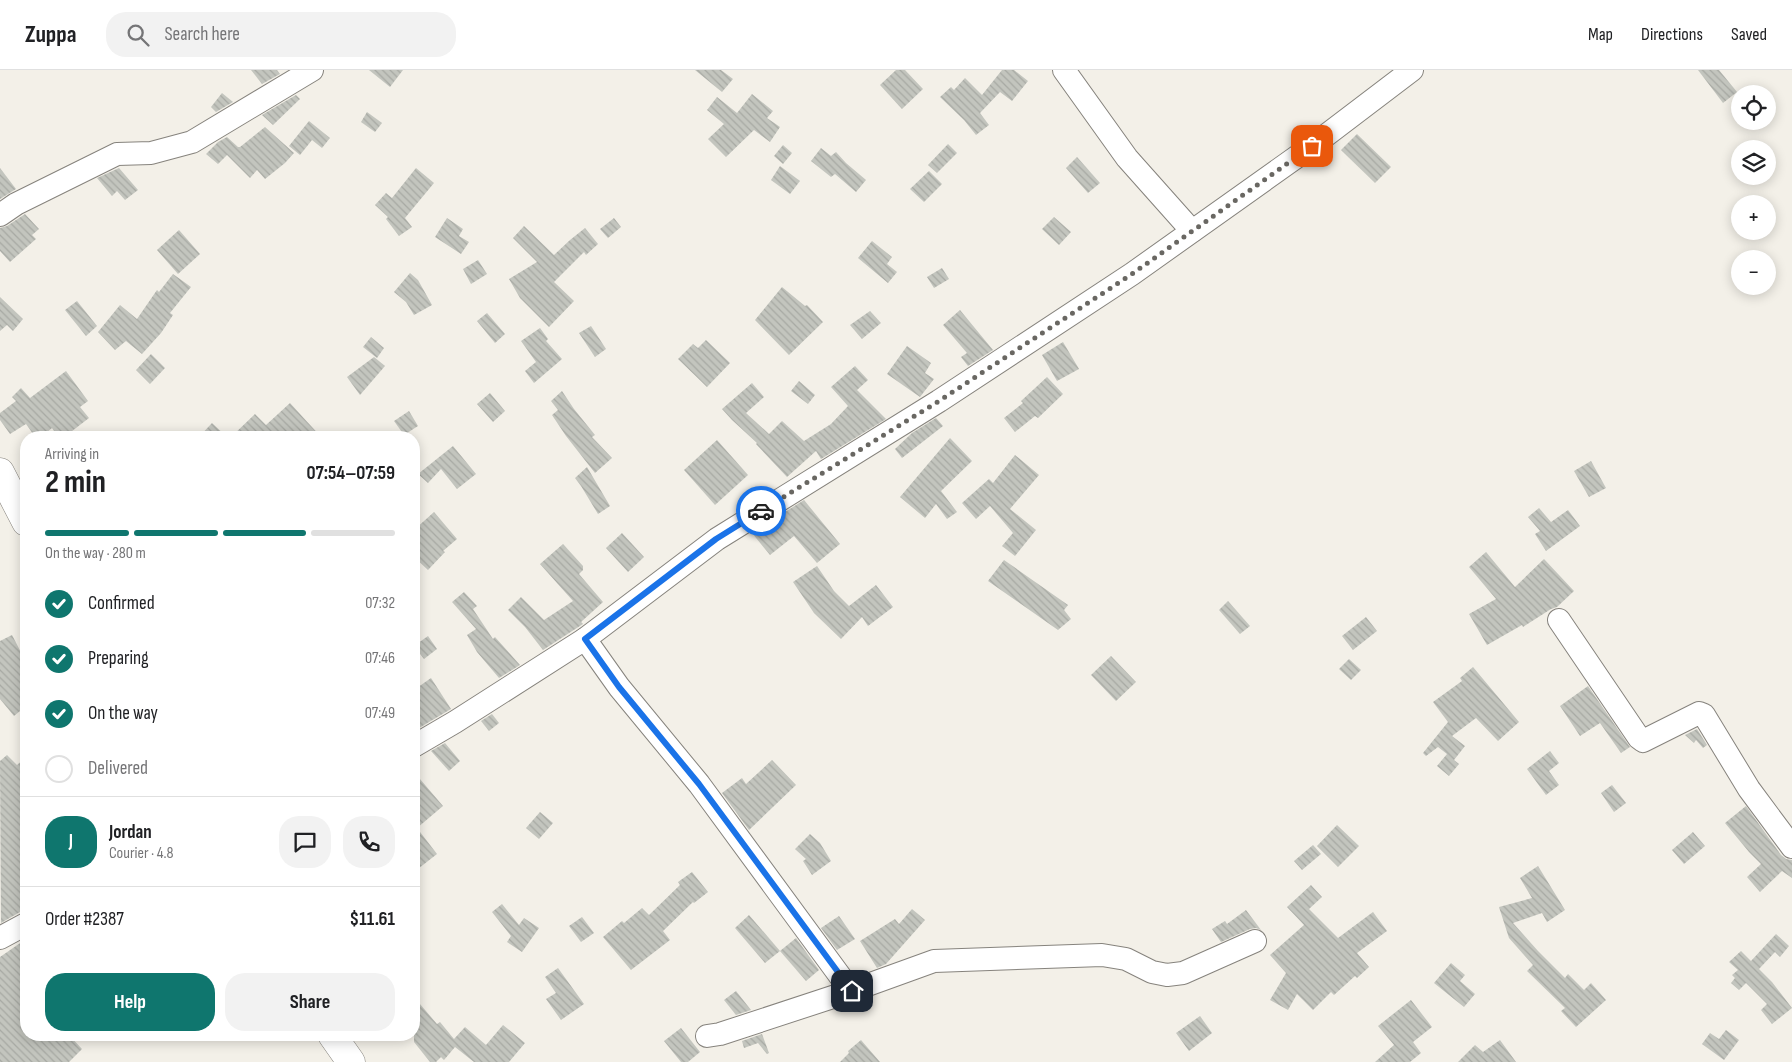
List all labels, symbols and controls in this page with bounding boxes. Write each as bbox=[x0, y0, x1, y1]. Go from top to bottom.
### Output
search box bbox=[106, 12, 456, 57]
text: Zuppa bbox=[25, 20, 76, 49]
icon: search bbox=[124, 21, 152, 49]
text: Search here bbox=[164, 23, 240, 46]
text: Map bbox=[1588, 24, 1613, 45]
text: Directions bbox=[1641, 24, 1703, 45]
text: Saved bbox=[1731, 24, 1767, 45]
map controls bbox=[1731, 85, 1776, 295]
button: locate bbox=[1731, 85, 1776, 130]
pin bbox=[1291, 125, 1333, 167]
icon: bag bbox=[1298, 132, 1326, 160]
button: layers bbox=[1731, 140, 1776, 185]
button: + bbox=[1731, 195, 1776, 240]
button: − bbox=[1731, 250, 1776, 295]
text: Arriving in bbox=[45, 445, 99, 464]
text: 07:54–07:59 bbox=[307, 462, 395, 485]
text: 2 min bbox=[45, 463, 106, 502]
courier bbox=[736, 486, 786, 536]
icon: car bbox=[747, 497, 775, 525]
text: On the way · 280 m bbox=[45, 544, 146, 563]
icon: check bbox=[45, 590, 73, 618]
text: Confirmed bbox=[88, 592, 155, 615]
text: 07:32 bbox=[365, 594, 395, 613]
icon: check bbox=[45, 645, 73, 673]
text: Preparing bbox=[88, 647, 149, 670]
text: 07:46 bbox=[365, 649, 395, 668]
icon: check bbox=[45, 700, 73, 728]
text: On the way bbox=[88, 702, 158, 725]
text: 07:49 bbox=[365, 704, 395, 723]
text: Delivered bbox=[88, 757, 148, 780]
button: chat bbox=[279, 816, 331, 868]
button: phone bbox=[343, 816, 395, 868]
text: Jordan bbox=[109, 821, 152, 844]
text: J bbox=[69, 830, 73, 853]
text: Courier · 4.8 bbox=[109, 844, 173, 863]
text: Order #2387 bbox=[45, 908, 124, 931]
text: $11.61 bbox=[350, 908, 395, 931]
pin bbox=[831, 970, 873, 1012]
button: Help bbox=[45, 973, 215, 1031]
button: Share bbox=[225, 973, 395, 1031]
icon: home bbox=[838, 977, 866, 1005]

